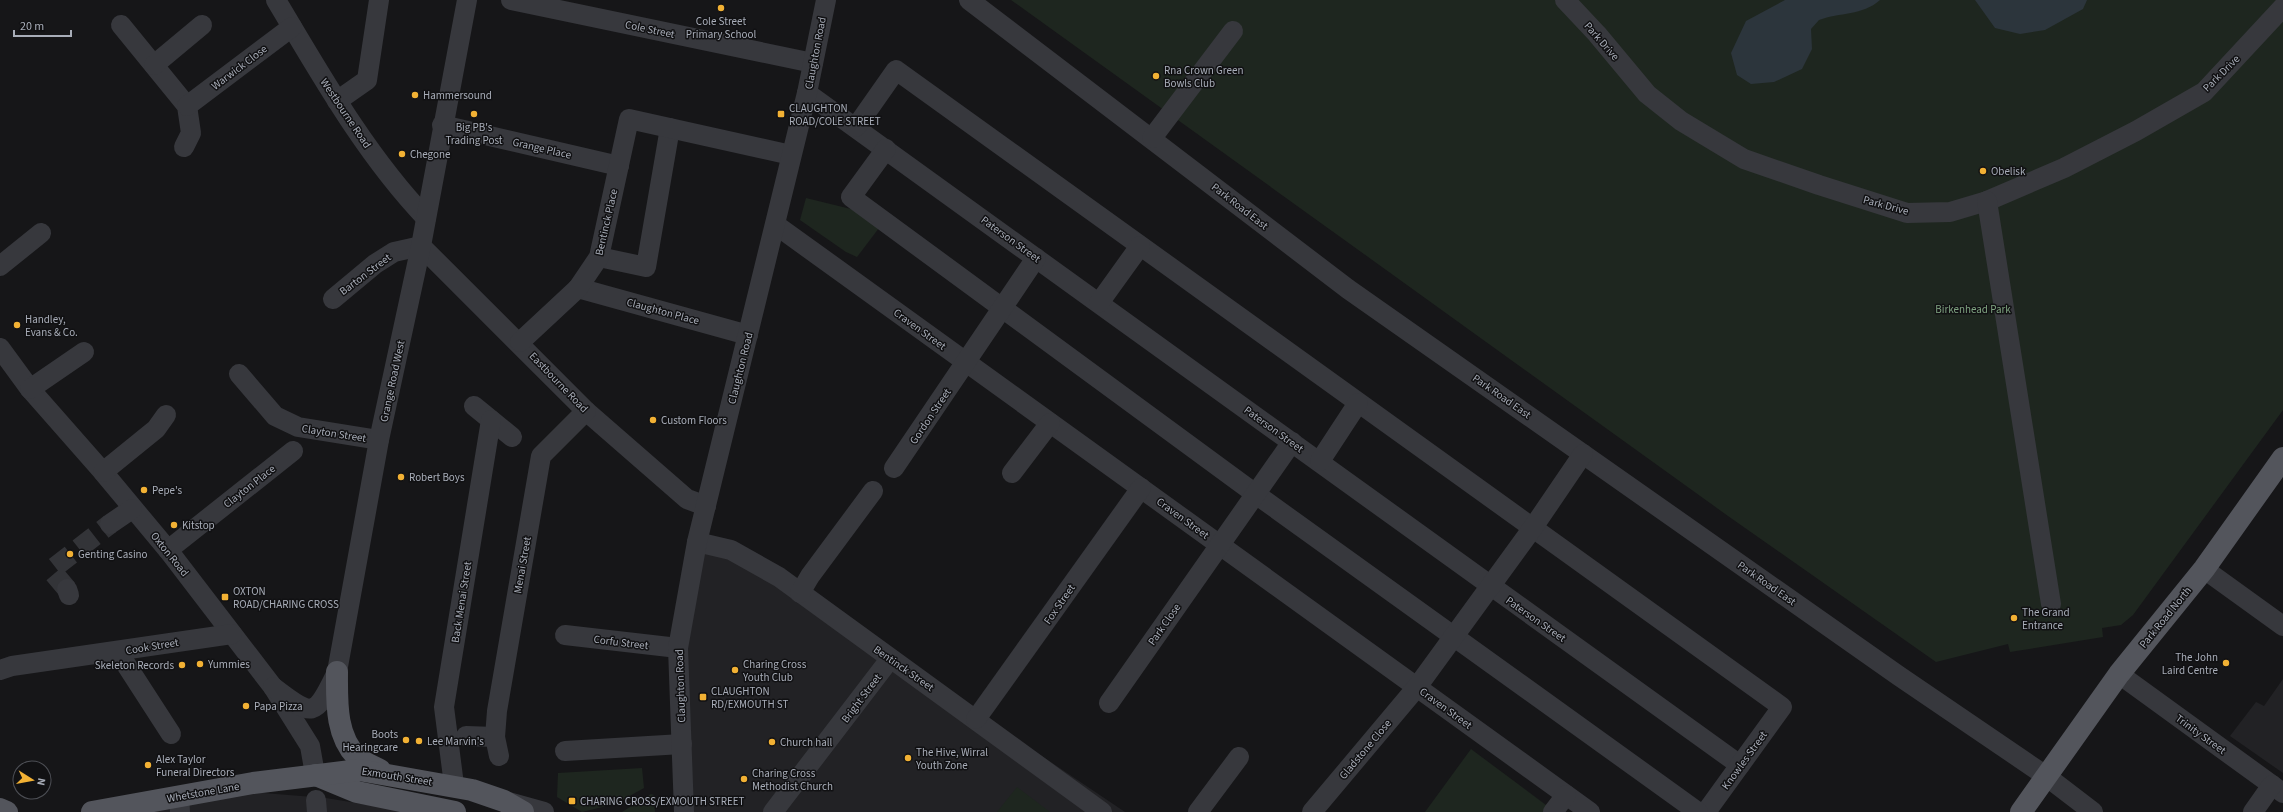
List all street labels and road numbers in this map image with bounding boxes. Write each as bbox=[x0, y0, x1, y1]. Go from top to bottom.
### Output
street label: Claughton Road bbox=[801, 16, 830, 91]
street label: Cole Street bbox=[624, 17, 676, 42]
street label: Park Drive bbox=[1581, 19, 1623, 64]
street label: Warwick Close bbox=[208, 41, 271, 93]
street label: Park Drive bbox=[2200, 51, 2244, 95]
street label: Westbourne Road bbox=[317, 75, 375, 151]
street label: Grange Place bbox=[511, 134, 573, 163]
street label: Park Road East bbox=[1208, 180, 1271, 233]
street label: Bentinck Place bbox=[592, 187, 622, 257]
street label: Park Drive bbox=[1861, 192, 1911, 219]
street label: Paterson Street bbox=[978, 213, 1044, 266]
street label: Barton Street bbox=[336, 250, 394, 299]
street label: Claughton Place bbox=[625, 295, 701, 329]
street label: Craven Street bbox=[890, 305, 949, 354]
street label: Claughton Road bbox=[724, 331, 757, 406]
street label: Grange Road West bbox=[377, 339, 409, 423]
street label: Eastbourne Road bbox=[526, 349, 591, 416]
street label: Park Road East bbox=[1470, 371, 1534, 422]
street label: Gordon Street bbox=[906, 385, 955, 447]
street label: Paterson Street bbox=[1241, 403, 1307, 456]
street label: Clayton Street bbox=[301, 421, 368, 446]
street label: Clayton Place bbox=[220, 461, 279, 511]
street label: Craven Street bbox=[1153, 494, 1212, 543]
street label: Oxton Road bbox=[147, 529, 192, 580]
street label: Menai Street bbox=[510, 535, 535, 595]
street label: Park Road East bbox=[1735, 558, 1799, 609]
street label: Back Menai Street bbox=[448, 560, 475, 644]
street label: Fox Street bbox=[1040, 581, 1079, 627]
street label: Park Road North bbox=[2136, 583, 2195, 651]
street label: Paterson Street bbox=[1503, 593, 1569, 646]
street label: Park Close bbox=[1145, 600, 1185, 648]
street label: Corfu Street bbox=[593, 632, 649, 653]
street label: Cook Street bbox=[125, 635, 180, 658]
street label: Bentinck Street bbox=[870, 642, 937, 695]
street label: Claughton Road bbox=[672, 649, 689, 723]
street label: Bright Street bbox=[838, 670, 885, 726]
street label: Craven Street bbox=[1416, 684, 1475, 733]
street label: Trinity Street bbox=[2172, 711, 2229, 758]
street label: Gladstone Close bbox=[1336, 716, 1395, 782]
street label: Knowles Street bbox=[1718, 728, 1771, 793]
street label: Exmouth Street bbox=[361, 764, 433, 789]
street label: Whetstone Lane bbox=[166, 779, 241, 806]

